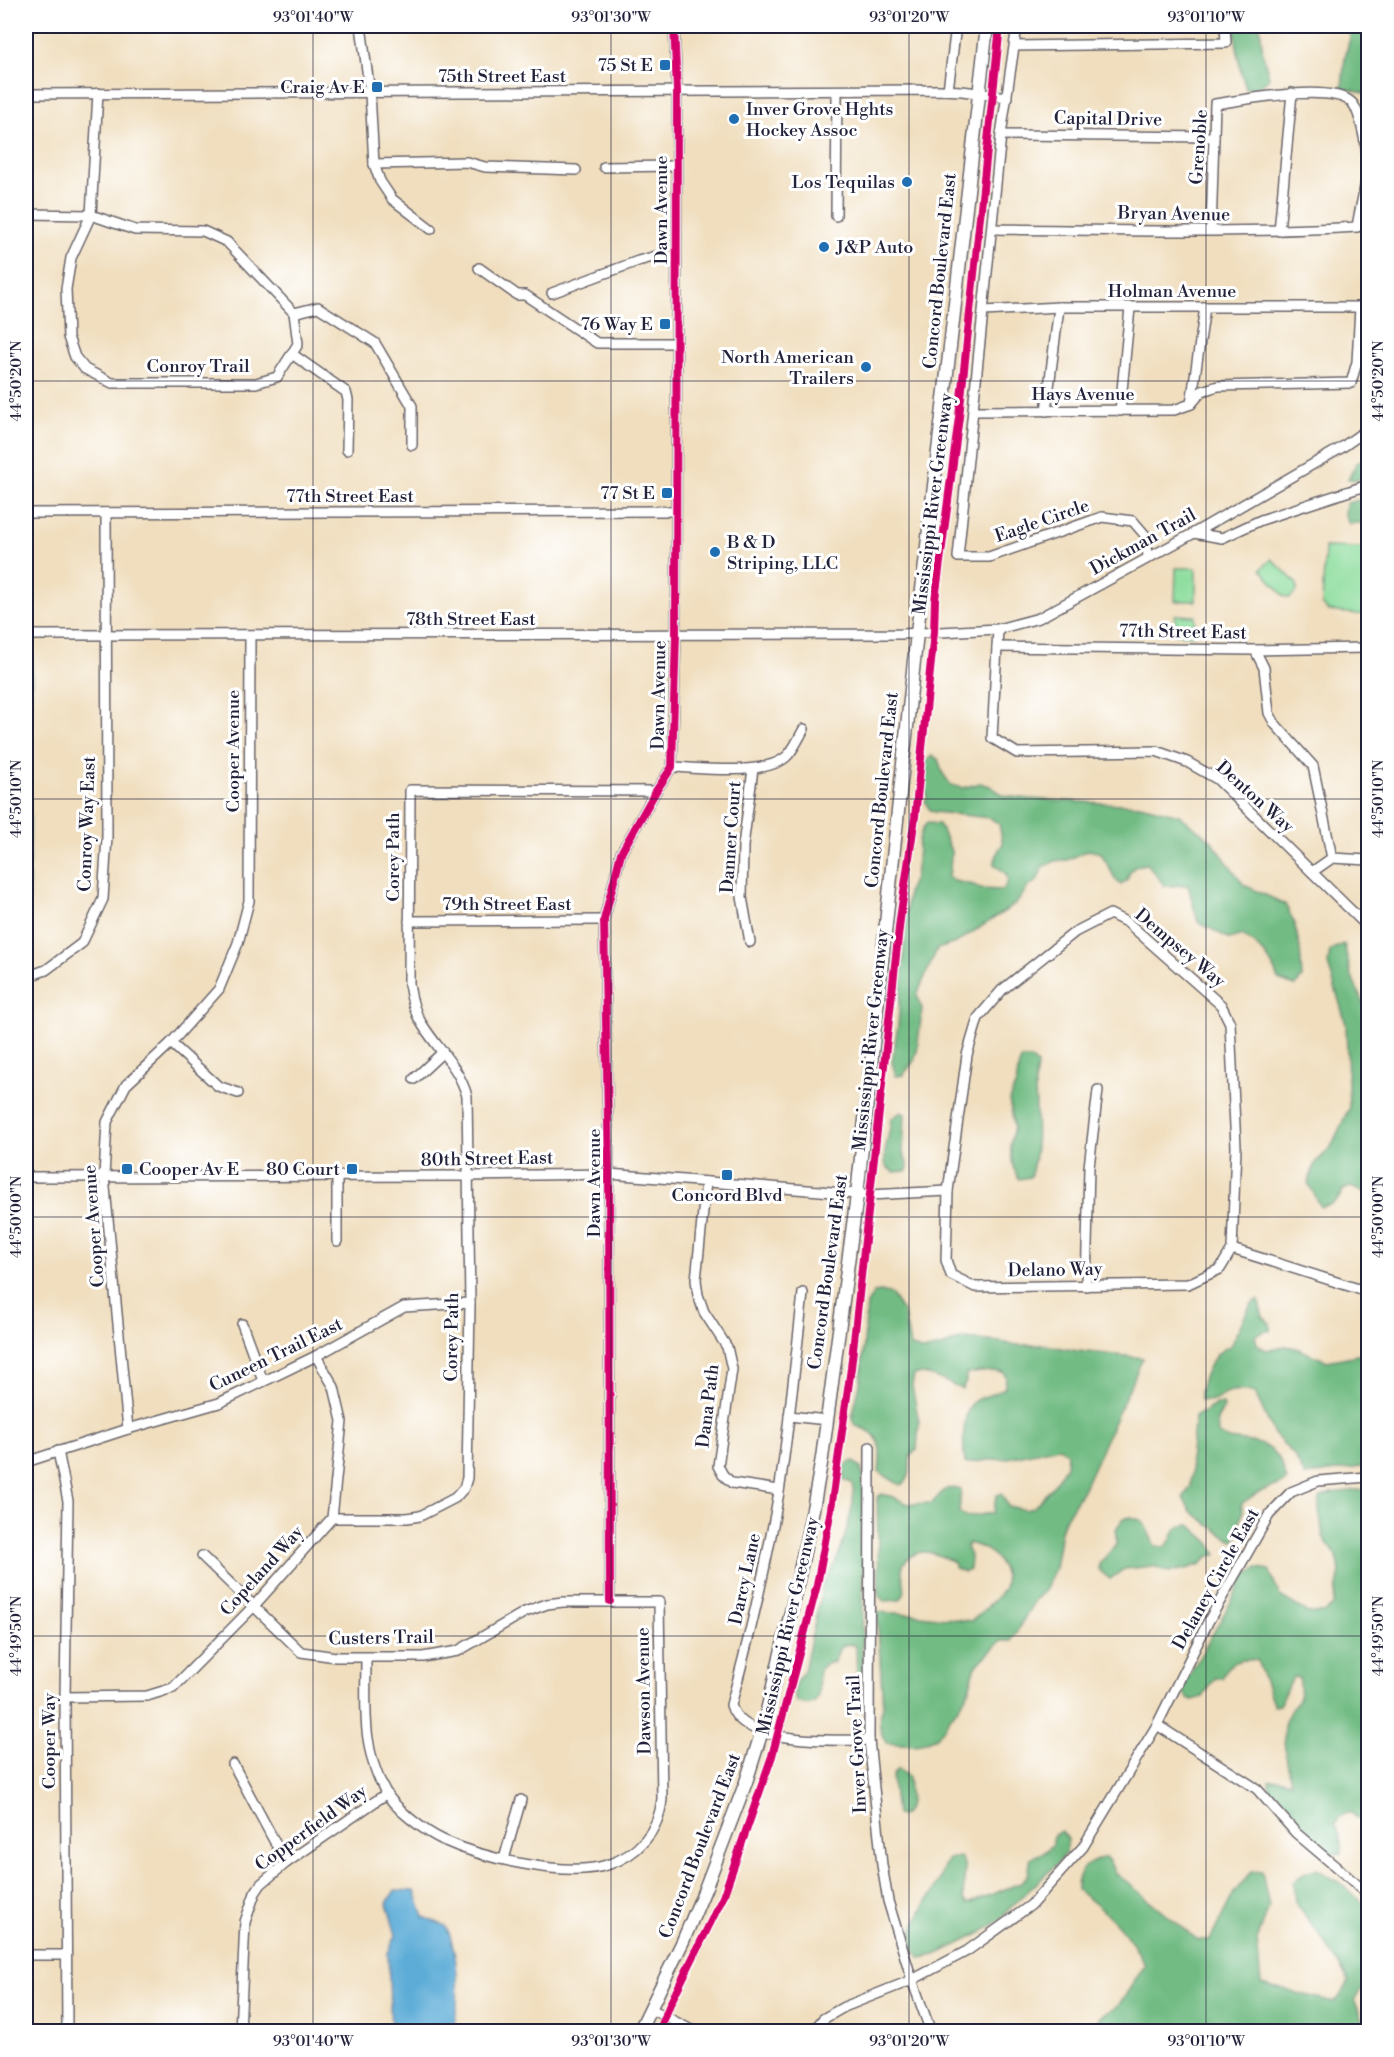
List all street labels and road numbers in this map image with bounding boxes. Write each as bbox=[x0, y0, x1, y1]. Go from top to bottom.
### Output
street label: 75th Street East bbox=[438, 65, 567, 88]
street label: Capital Drive bbox=[1054, 107, 1162, 131]
street label: Grenoble bbox=[1185, 109, 1213, 185]
street label: Dawn Avenue bbox=[650, 155, 673, 265]
street label: Concord Boulevard East bbox=[918, 171, 962, 370]
street label: Bryan Avenue bbox=[1116, 202, 1231, 226]
street label: Holman Avenue bbox=[1108, 280, 1236, 303]
street label: Conroy Trail bbox=[147, 355, 250, 378]
street label: Hays Avenue bbox=[1031, 383, 1135, 406]
street label: Mississippi River Greenway bbox=[908, 392, 958, 616]
street label: 77th Street East bbox=[286, 485, 414, 508]
street label: Eagle Circle bbox=[992, 494, 1092, 548]
street label: Dickman Trail bbox=[1086, 503, 1201, 581]
street label: 78th Street East bbox=[406, 608, 536, 631]
street label: 77th Street East bbox=[1119, 619, 1248, 645]
street label: Dawn Avenue bbox=[647, 640, 671, 750]
street label: Cooper Avenue bbox=[222, 690, 245, 812]
street label: Concord Boulevard East bbox=[860, 690, 904, 889]
street label: Conroy Way East bbox=[73, 755, 101, 892]
street label: Denton Way bbox=[1211, 756, 1299, 838]
street label: Danner Court bbox=[716, 779, 746, 894]
street label: Corey Path bbox=[382, 812, 405, 902]
street label: 79th Street East bbox=[442, 893, 572, 916]
street label: Dempsey Way bbox=[1130, 903, 1230, 993]
street label: Mississippi River Greenway bbox=[848, 927, 894, 1152]
street label: Dawn Avenue bbox=[583, 1128, 606, 1238]
street label: 80th Street East bbox=[421, 1146, 554, 1172]
street label: Cooper Avenue bbox=[78, 1164, 110, 1288]
street label: Concord Boulevard East bbox=[803, 1172, 853, 1371]
street label: Delano Way bbox=[1007, 1258, 1103, 1282]
street label: Corey Path bbox=[440, 1292, 464, 1382]
street label: Cuneen Trail East bbox=[206, 1312, 347, 1397]
street label: Dana Path bbox=[691, 1362, 725, 1449]
street label: Delaney Circle East bbox=[1167, 1504, 1265, 1654]
street label: Mississippi River Greenway bbox=[752, 1514, 824, 1737]
street label: Copeland Way bbox=[215, 1521, 309, 1621]
street label: Darcy Lane bbox=[724, 1531, 766, 1627]
street label: Custers Trail bbox=[328, 1626, 435, 1650]
street label: Dawson Avenue bbox=[631, 1627, 657, 1755]
street label: Inver Grove Trail bbox=[842, 1673, 872, 1814]
street label: Cooper Way bbox=[38, 1693, 61, 1789]
street label: Concord Boulevard East bbox=[654, 1749, 746, 1942]
street label: Copperfield Way bbox=[250, 1780, 372, 1876]

